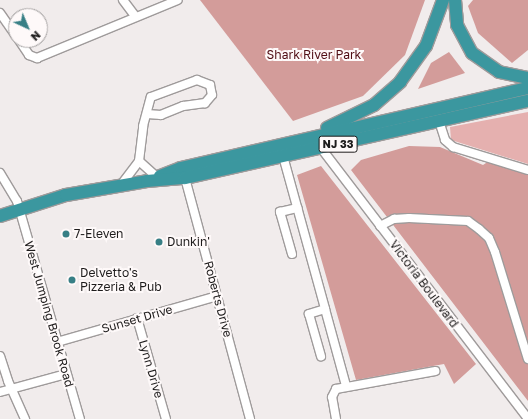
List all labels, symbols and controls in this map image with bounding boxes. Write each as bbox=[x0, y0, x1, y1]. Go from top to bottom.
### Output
north arrow bbox=[8, 8, 48, 48]
text: N bbox=[28, 29, 44, 44]
park label: Shark River Park bbox=[267, 48, 361, 62]
road number: NJ 33 bbox=[318, 135, 358, 153]
place label: 7-Eleven bbox=[74, 227, 123, 241]
marker: 7-Eleven bbox=[61, 229, 71, 239]
place label: Dunkin' bbox=[167, 235, 210, 249]
marker: Dunkin' bbox=[154, 237, 164, 247]
street label: Victoria Boulevard bbox=[387, 238, 461, 330]
street label: West Jumping Brook Road bbox=[21, 239, 77, 389]
street label: Roberts Drive bbox=[201, 259, 235, 339]
place label: Delvetto's Pizzeria & Pub bbox=[80, 266, 162, 294]
marker: Delvetto's Pizzeria & Pub bbox=[67, 275, 77, 285]
street label: Sunset Drive bbox=[100, 302, 174, 336]
street label: Lynn Drive bbox=[136, 338, 166, 400]

